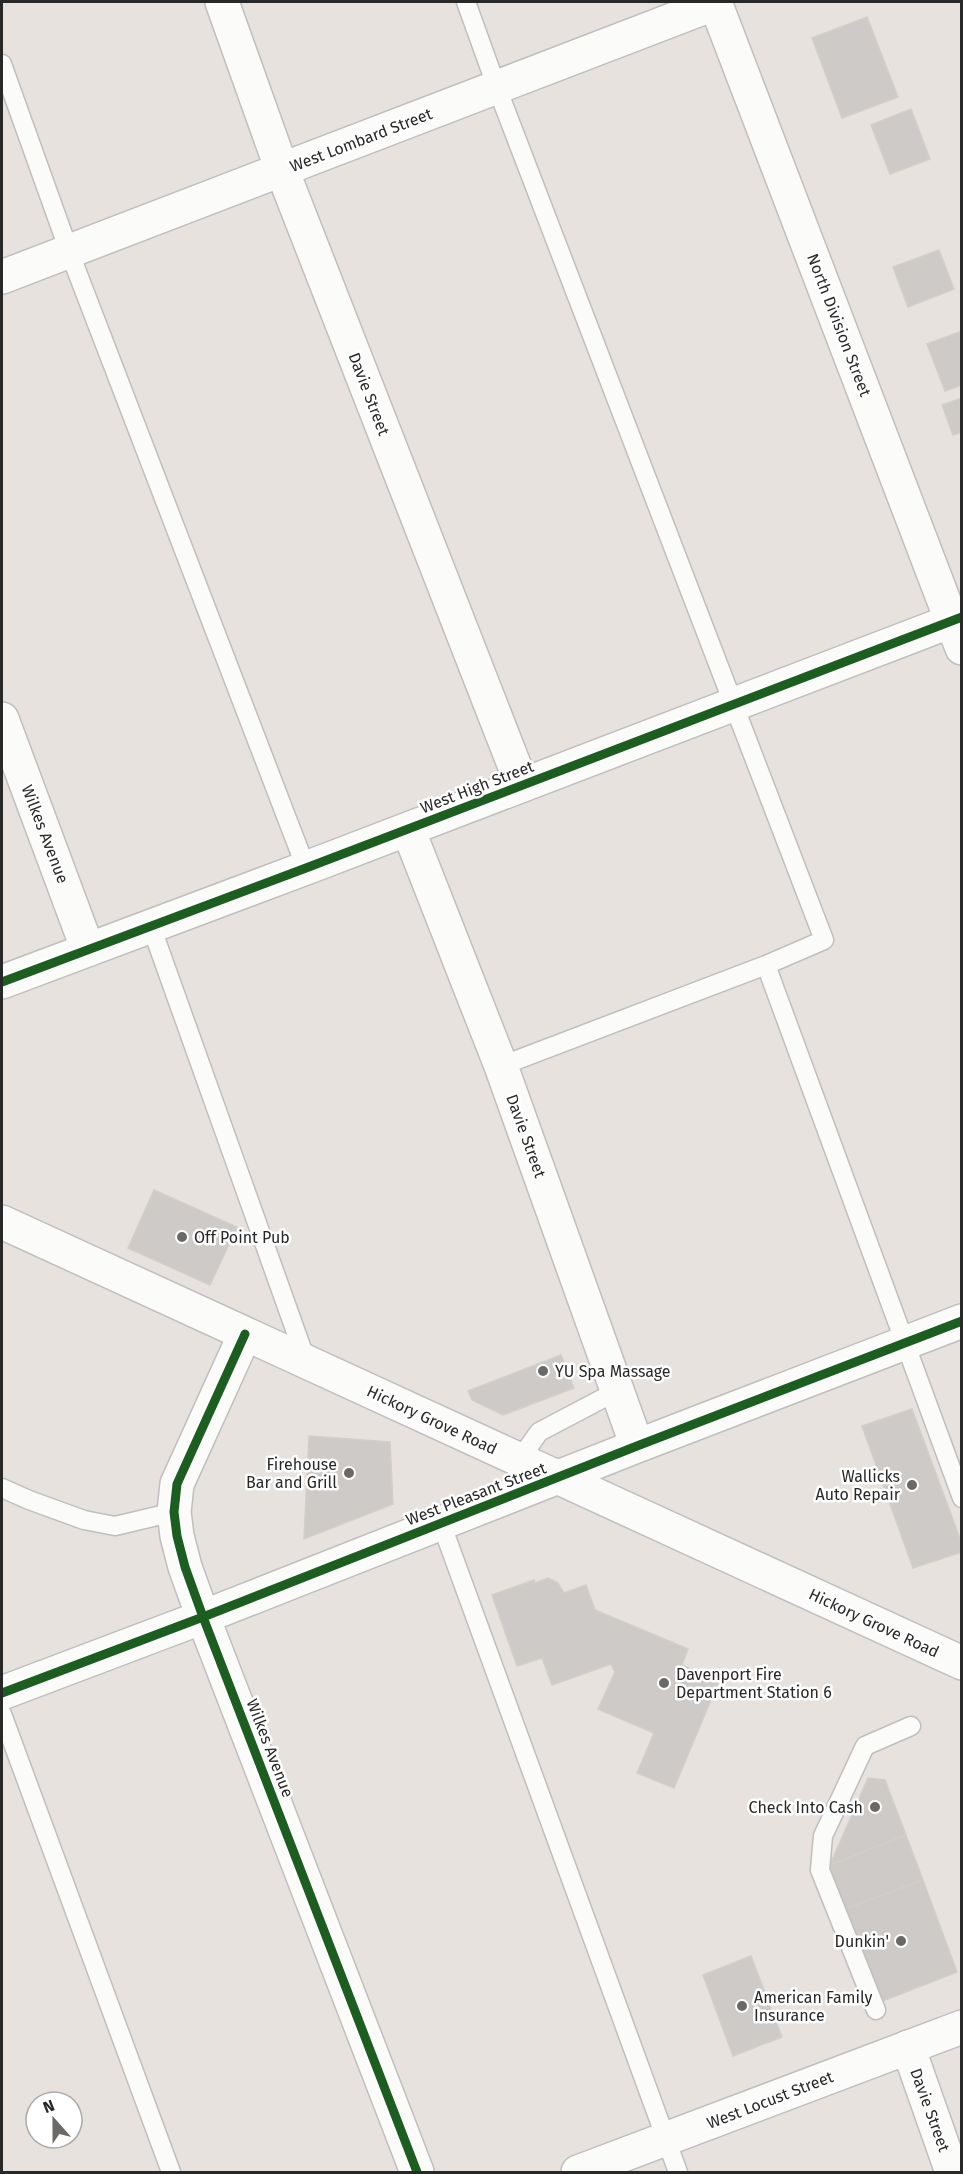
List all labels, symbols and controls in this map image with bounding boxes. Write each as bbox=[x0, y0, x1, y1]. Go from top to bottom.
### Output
street label: West Lombard Street bbox=[287, 104, 435, 176]
street label: North Division Street bbox=[803, 251, 875, 399]
street label: Davie Street bbox=[344, 350, 394, 438]
street label: West High Street bbox=[418, 757, 537, 817]
street label: Wilkes Avenue bbox=[17, 782, 73, 886]
street label: Davie Street bbox=[502, 1092, 550, 1180]
place label: Off Point Pub bbox=[194, 1228, 290, 1247]
marker: Off Point Pub bbox=[175, 1230, 189, 1244]
place label: YU Spa Massage bbox=[555, 1362, 671, 1381]
marker: YU Spa Massage bbox=[536, 1364, 550, 1378]
street label: Hickory Grove Road bbox=[364, 1381, 500, 1459]
place label: Firehouse Bar and Grill bbox=[246, 1455, 337, 1492]
street label: West Pleasant Street bbox=[403, 1458, 549, 1530]
marker: Firehouse Bar and Grill bbox=[342, 1466, 356, 1480]
place label: Wallicks Auto Repair bbox=[816, 1467, 901, 1504]
marker: Wallicks Auto Repair bbox=[905, 1478, 919, 1492]
street label: Hickory Grove Road bbox=[806, 1584, 942, 1662]
place label: Davenport Fire Department Station 6 bbox=[676, 1665, 832, 1702]
marker: Davenport Fire Department Station 6 bbox=[657, 1676, 671, 1690]
street label: Wilkes Avenue bbox=[242, 1696, 298, 1800]
place label: Check Into Cash bbox=[749, 1798, 863, 1817]
marker: Check Into Cash bbox=[868, 1800, 882, 1814]
place label: Dunkin' bbox=[835, 1932, 889, 1951]
marker: Dunkin' bbox=[894, 1934, 908, 1948]
place label: American Family Insurance bbox=[754, 1988, 872, 2025]
marker: American Family Insurance bbox=[735, 1999, 749, 2013]
street label: Davie Street bbox=[906, 2066, 954, 2154]
street label: West Locust Street bbox=[704, 2067, 836, 2133]
north arrow bbox=[24, 2090, 84, 2150]
text: N bbox=[40, 2096, 57, 2117]

